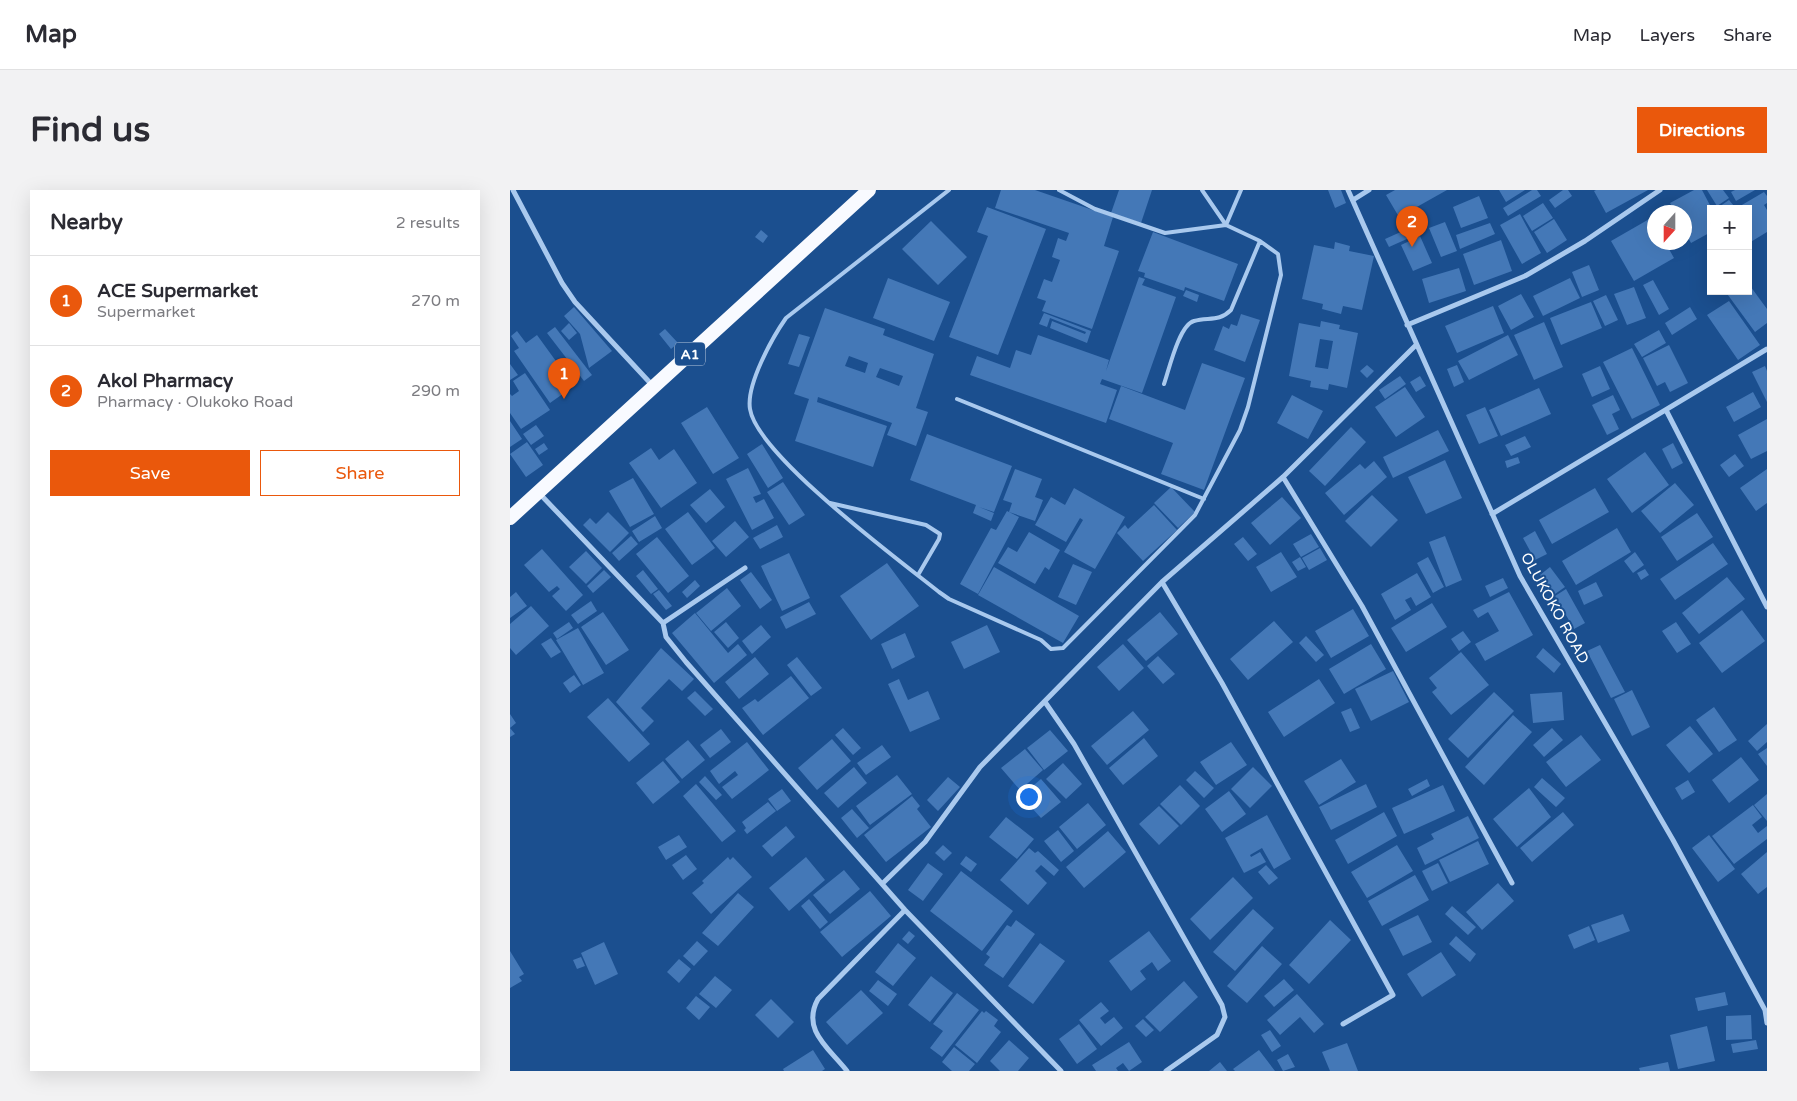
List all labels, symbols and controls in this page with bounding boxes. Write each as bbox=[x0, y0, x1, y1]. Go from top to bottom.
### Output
text: Map bbox=[25, 20, 77, 49]
text: Map bbox=[1573, 24, 1612, 46]
text: Layers bbox=[1640, 24, 1695, 46]
text: Share bbox=[1723, 24, 1772, 46]
button: Directions bbox=[1637, 107, 1767, 153]
text: Find us bbox=[30, 109, 150, 151]
north arrow bbox=[1647, 205, 1692, 250]
map controls bbox=[1707, 205, 1752, 295]
button: + bbox=[1707, 205, 1752, 250]
pin: 2 bbox=[1396, 206, 1428, 247]
text: Nearby bbox=[50, 210, 123, 235]
text: 2 results bbox=[396, 213, 460, 233]
button: − bbox=[1707, 250, 1752, 295]
text: ACE Supermarket bbox=[97, 280, 258, 302]
text: 1 bbox=[61, 291, 71, 311]
text: 270 m bbox=[411, 291, 460, 311]
text: Supermarket bbox=[97, 302, 195, 322]
road number: A1 bbox=[675, 342, 705, 365]
pin: 1 bbox=[548, 358, 580, 399]
text: Akol Pharmacy bbox=[97, 370, 233, 392]
text: 2 bbox=[61, 381, 71, 401]
text: 290 m bbox=[411, 381, 460, 401]
text: Pharmacy · Olukoko Road bbox=[97, 392, 293, 412]
button: Save bbox=[50, 450, 250, 496]
button: Share bbox=[260, 450, 460, 496]
street label: OLUKOKO ROAD bbox=[1517, 549, 1593, 667]
your location bbox=[1016, 784, 1042, 810]

